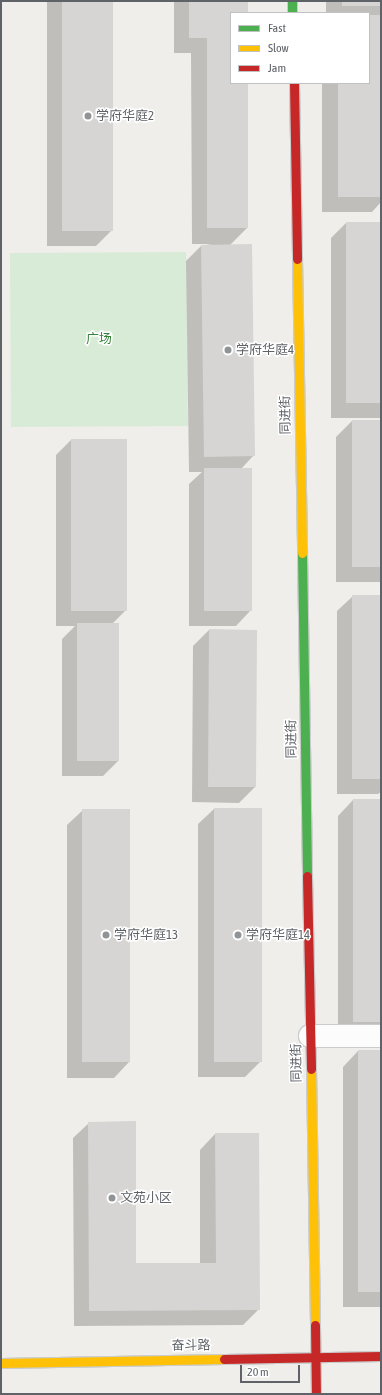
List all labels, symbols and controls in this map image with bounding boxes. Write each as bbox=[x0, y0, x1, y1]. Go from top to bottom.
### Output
legend bbox=[230, 12, 370, 84]
text: Fast bbox=[268, 21, 286, 35]
text: Slow bbox=[268, 41, 289, 55]
text: Jam bbox=[268, 61, 286, 75]
place label: 学府华庭2 bbox=[96, 108, 154, 124]
marker: 学府华庭2 bbox=[83, 111, 93, 121]
park label: 广场 bbox=[86, 331, 112, 347]
place label: 学府华庭4 bbox=[236, 342, 294, 358]
marker: 学府华庭4 bbox=[223, 345, 233, 355]
street label: 同进街 bbox=[278, 395, 294, 435]
street label: 同进街 bbox=[284, 719, 300, 759]
place label: 学府华庭13 bbox=[114, 927, 178, 943]
place label: 学府华庭14 bbox=[246, 927, 310, 943]
marker: 学府华庭13 bbox=[101, 930, 111, 940]
marker: 学府华庭14 bbox=[233, 930, 243, 940]
street label: 同进街 bbox=[289, 1043, 305, 1083]
place label: 文苑小区 bbox=[120, 1190, 172, 1206]
marker: 文苑小区 bbox=[107, 1193, 117, 1203]
street label: 奋斗路 bbox=[171, 1338, 211, 1354]
scale bar bbox=[242, 1357, 302, 1383]
text: 20 m bbox=[247, 1365, 269, 1379]

